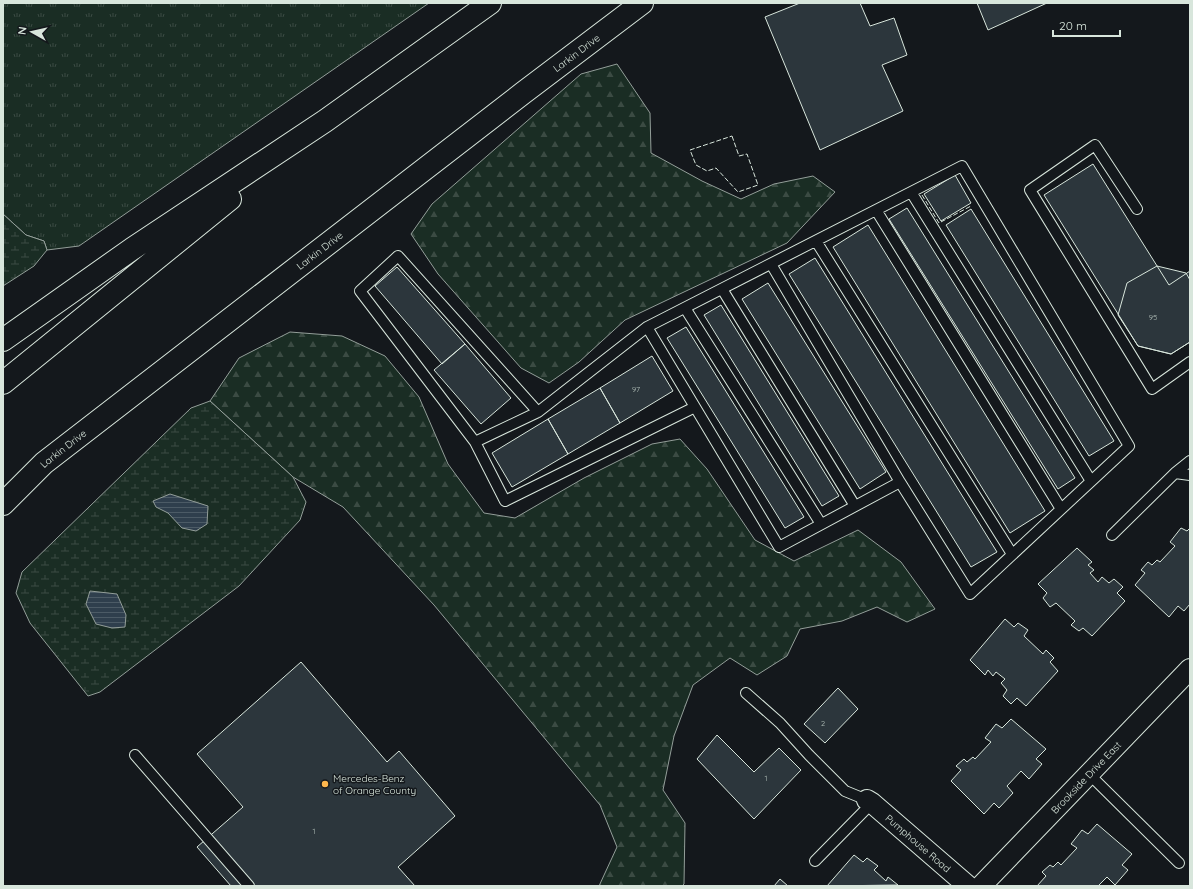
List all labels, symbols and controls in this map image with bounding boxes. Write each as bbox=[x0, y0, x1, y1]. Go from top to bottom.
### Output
north arrow bbox=[12, 12, 52, 52]
scale bar bbox=[1053, 12, 1120, 38]
text: 20 m bbox=[1059, 18, 1087, 33]
text: N bbox=[15, 26, 30, 36]
street label: Larkin Drive bbox=[551, 31, 603, 75]
street label: Larkin Drive bbox=[294, 228, 346, 273]
house number: 95 bbox=[1149, 312, 1157, 322]
house number: 97 bbox=[632, 384, 640, 394]
street label: Larkin Drive bbox=[37, 426, 89, 471]
house number: 2 bbox=[821, 718, 826, 728]
street label: Brookside Drive East bbox=[1048, 738, 1124, 817]
place label: Mercedes-Benz of Orange County bbox=[333, 772, 416, 797]
house number: 1 bbox=[765, 773, 768, 783]
marker: Mercedes-Benz of Orange County bbox=[320, 779, 330, 789]
street label: Pumphouse Road bbox=[883, 812, 953, 875]
house number: 1 bbox=[313, 826, 316, 836]

